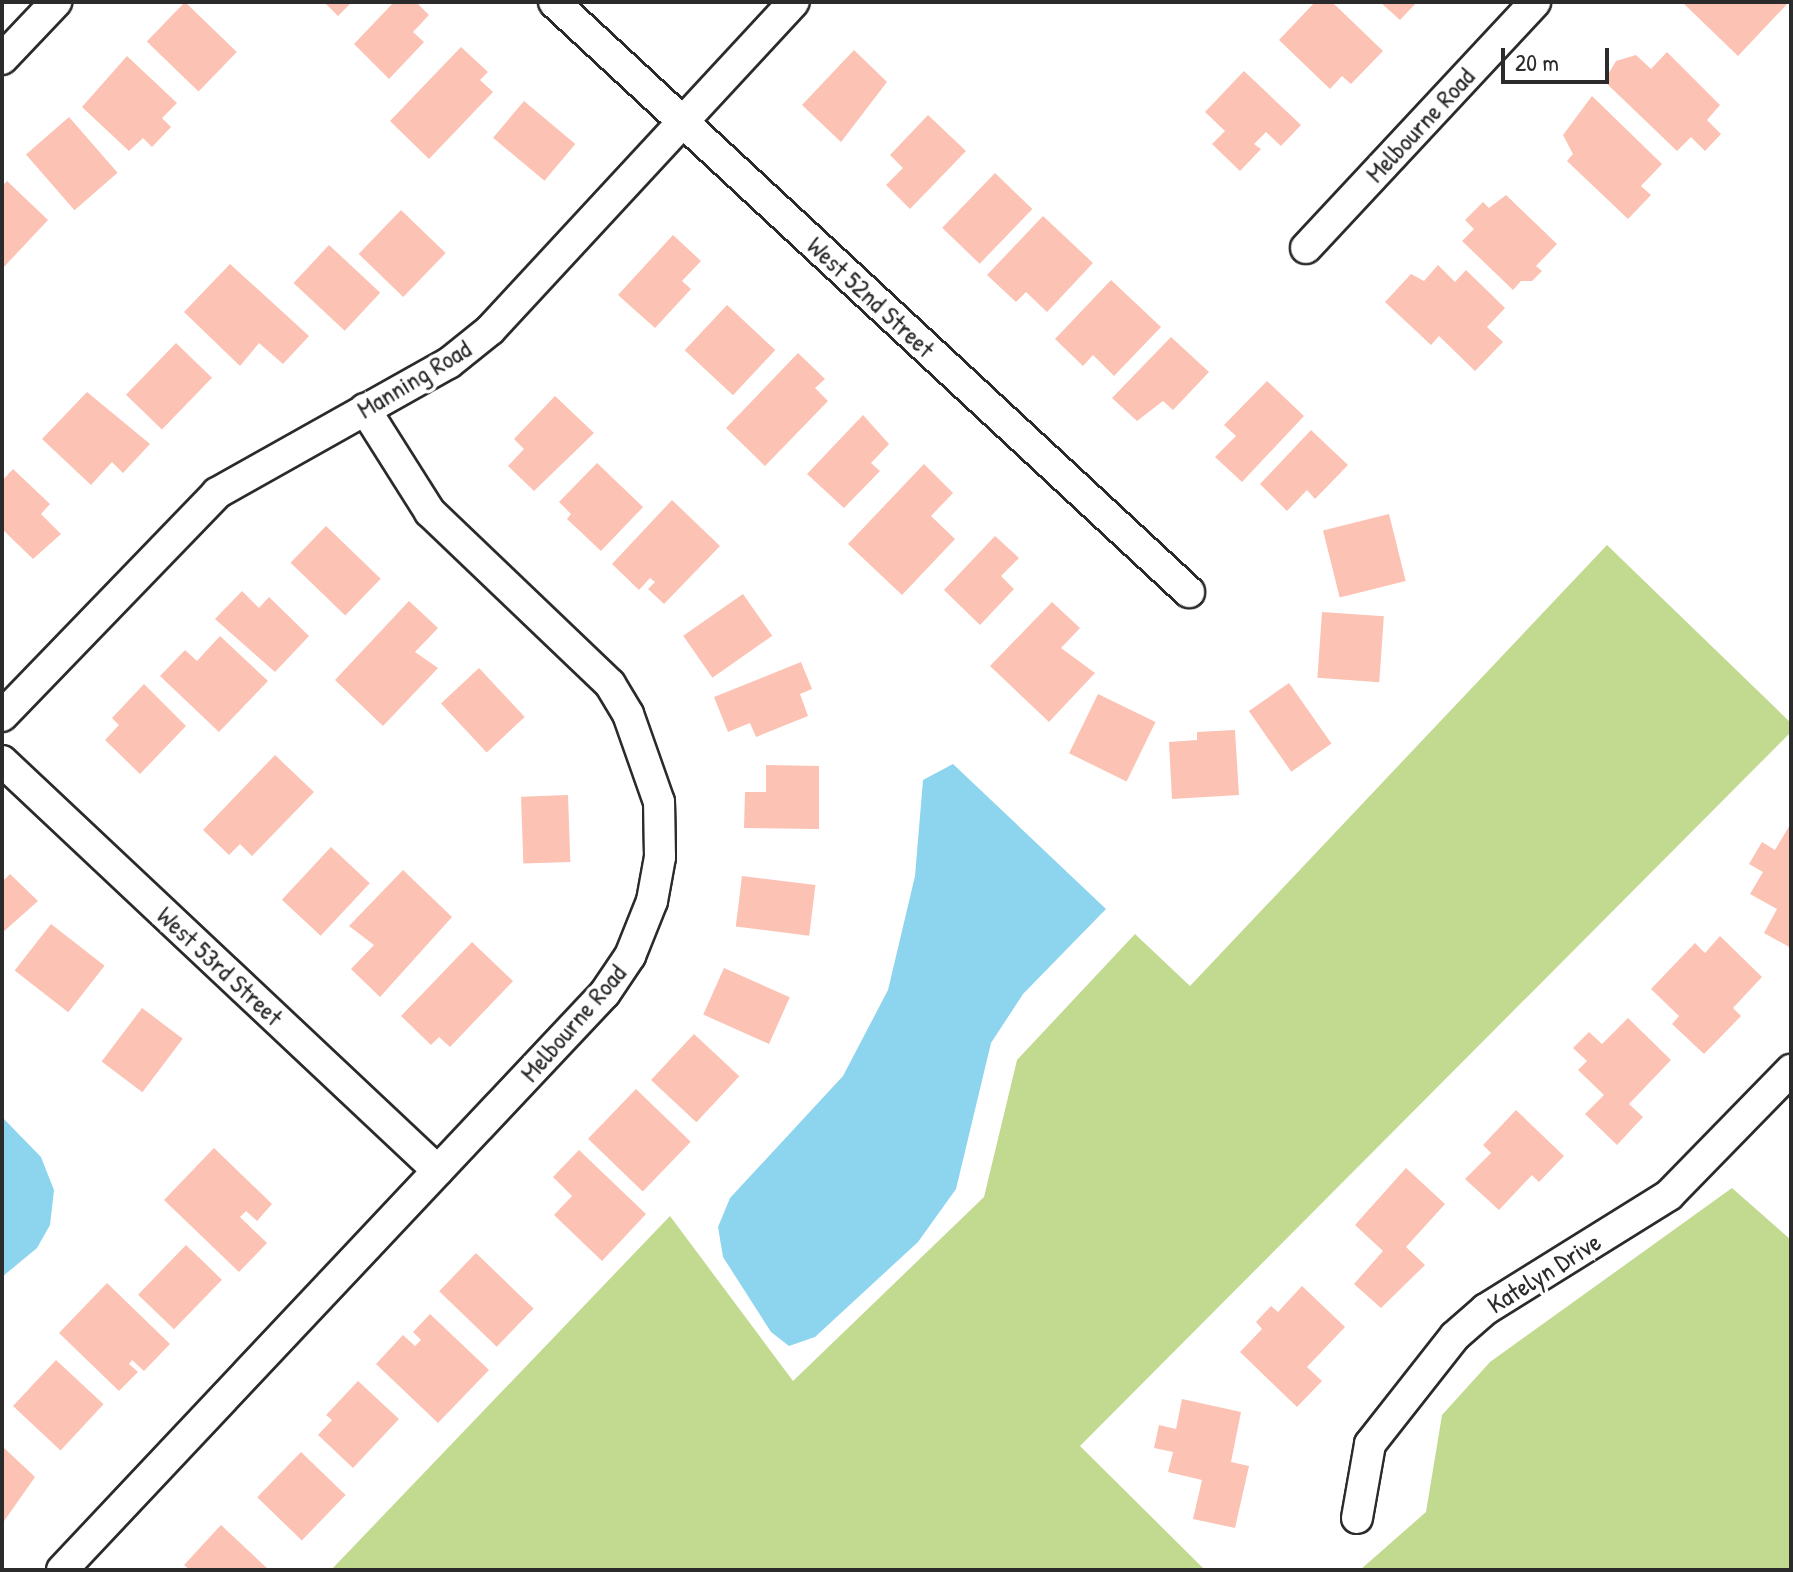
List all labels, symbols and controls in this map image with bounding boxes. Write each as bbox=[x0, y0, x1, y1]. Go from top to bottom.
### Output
scale bar bbox=[1505, 32, 1613, 82]
text: 20 m bbox=[1515, 46, 1559, 78]
street label: Melbourne Road bbox=[1359, 61, 1481, 189]
street label: West 52nd Street bbox=[801, 230, 941, 364]
street label: Manning Road bbox=[352, 333, 476, 425]
street label: West 53rd Street bbox=[151, 900, 289, 1032]
street label: Melbourne Road bbox=[514, 958, 632, 1088]
street label: Katelyn Drive bbox=[1482, 1226, 1606, 1320]

